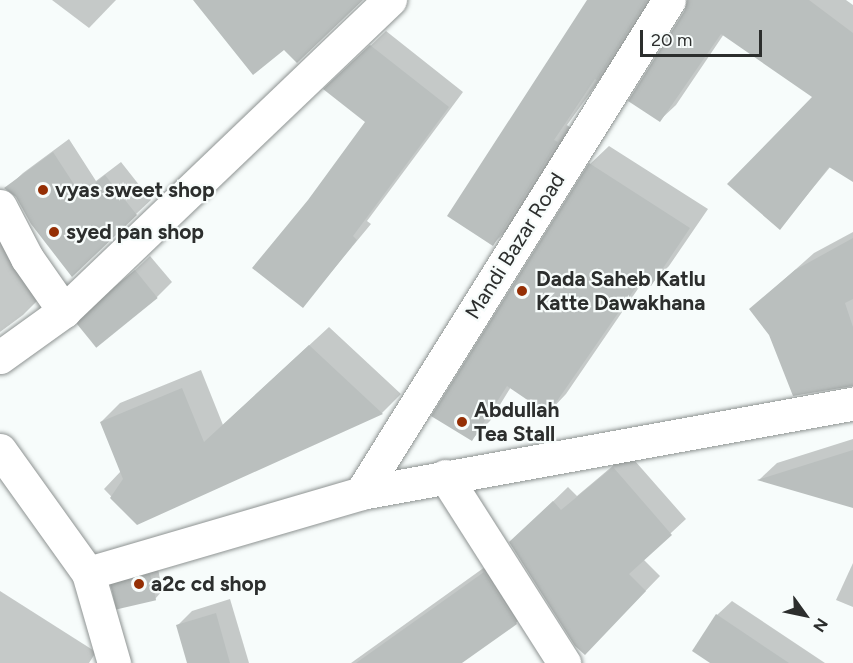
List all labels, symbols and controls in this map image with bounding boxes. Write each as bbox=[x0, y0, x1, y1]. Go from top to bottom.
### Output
scale bar bbox=[643, 18, 764, 56]
text: 20 m bbox=[651, 29, 692, 51]
street label: Mandi Bazar Road bbox=[460, 168, 570, 324]
place label: vyas sweet shop bbox=[55, 177, 215, 203]
marker: vyas sweet shop bbox=[36, 183, 50, 197]
place label: syed pan shop bbox=[66, 219, 204, 245]
marker: syed pan shop bbox=[47, 225, 61, 239]
place label: Dada Saheb Katlu Katte Dawakhana bbox=[536, 266, 706, 316]
marker: Dada Saheb Katlu Katte Dawakhana bbox=[513, 282, 531, 300]
place label: Abdullah Tea Stall bbox=[474, 397, 559, 447]
marker: Abdullah Tea Stall bbox=[455, 415, 469, 429]
place label: a2c cd shop bbox=[151, 571, 266, 597]
marker: a2c cd shop bbox=[132, 577, 146, 591]
north arrow bbox=[775, 585, 835, 645]
text: N bbox=[809, 615, 832, 635]

